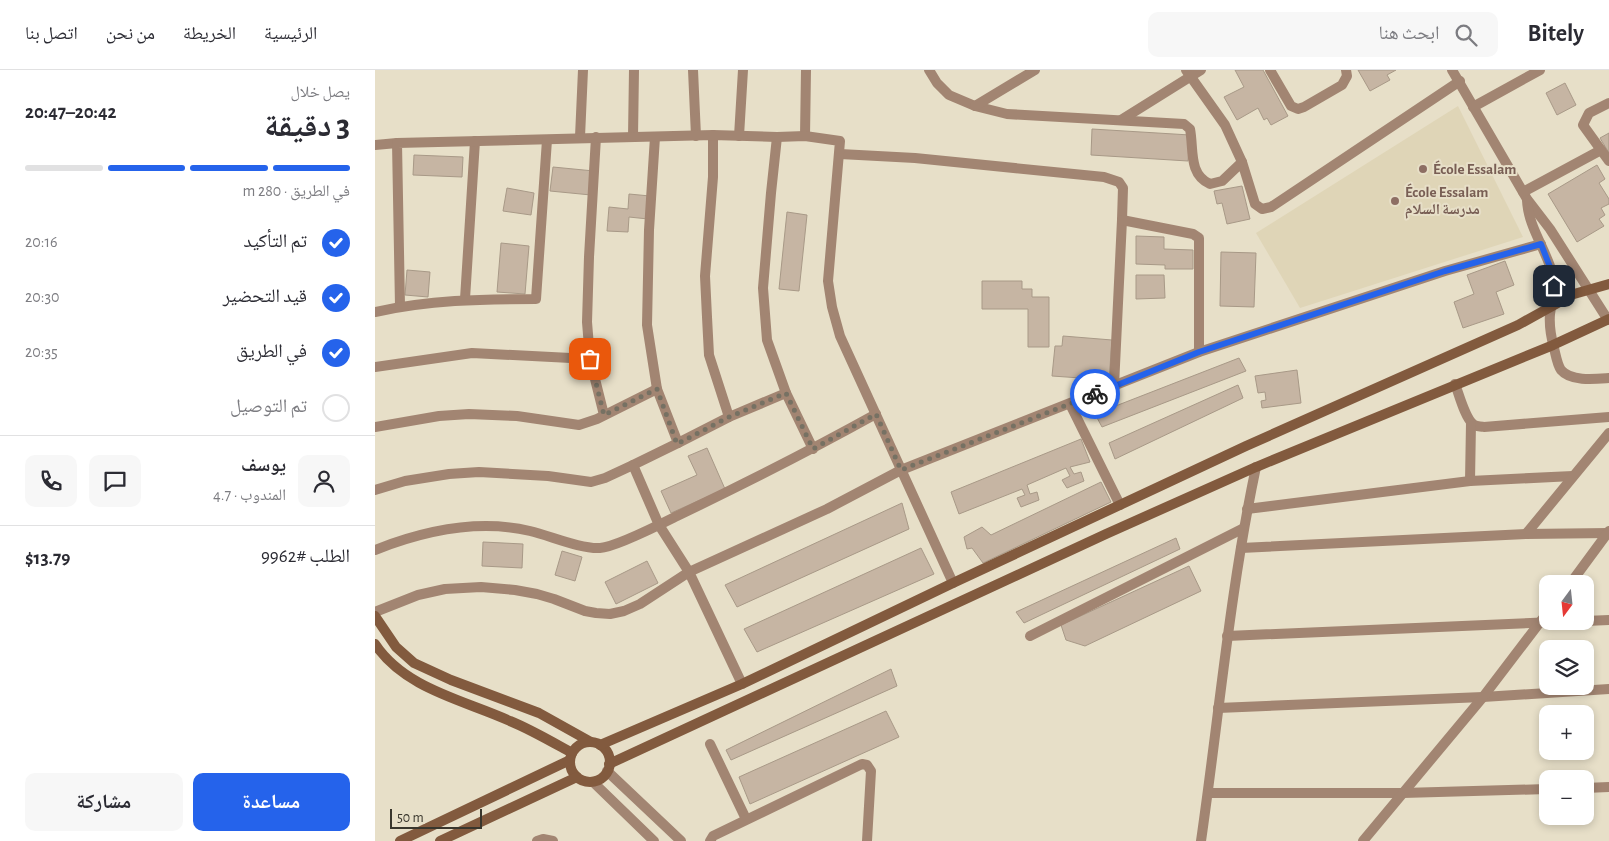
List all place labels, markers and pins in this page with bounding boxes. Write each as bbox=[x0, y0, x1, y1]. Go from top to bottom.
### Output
place label: École Essalam bbox=[1433, 160, 1516, 177]
marker: École Essalam bbox=[1417, 163, 1429, 175]
place label: École Essalam مدرسة السلام bbox=[1405, 183, 1488, 219]
marker: École Essalam مدرسة السلام bbox=[1389, 195, 1401, 207]
pin bbox=[1533, 265, 1575, 307]
pin bbox=[569, 338, 611, 380]

